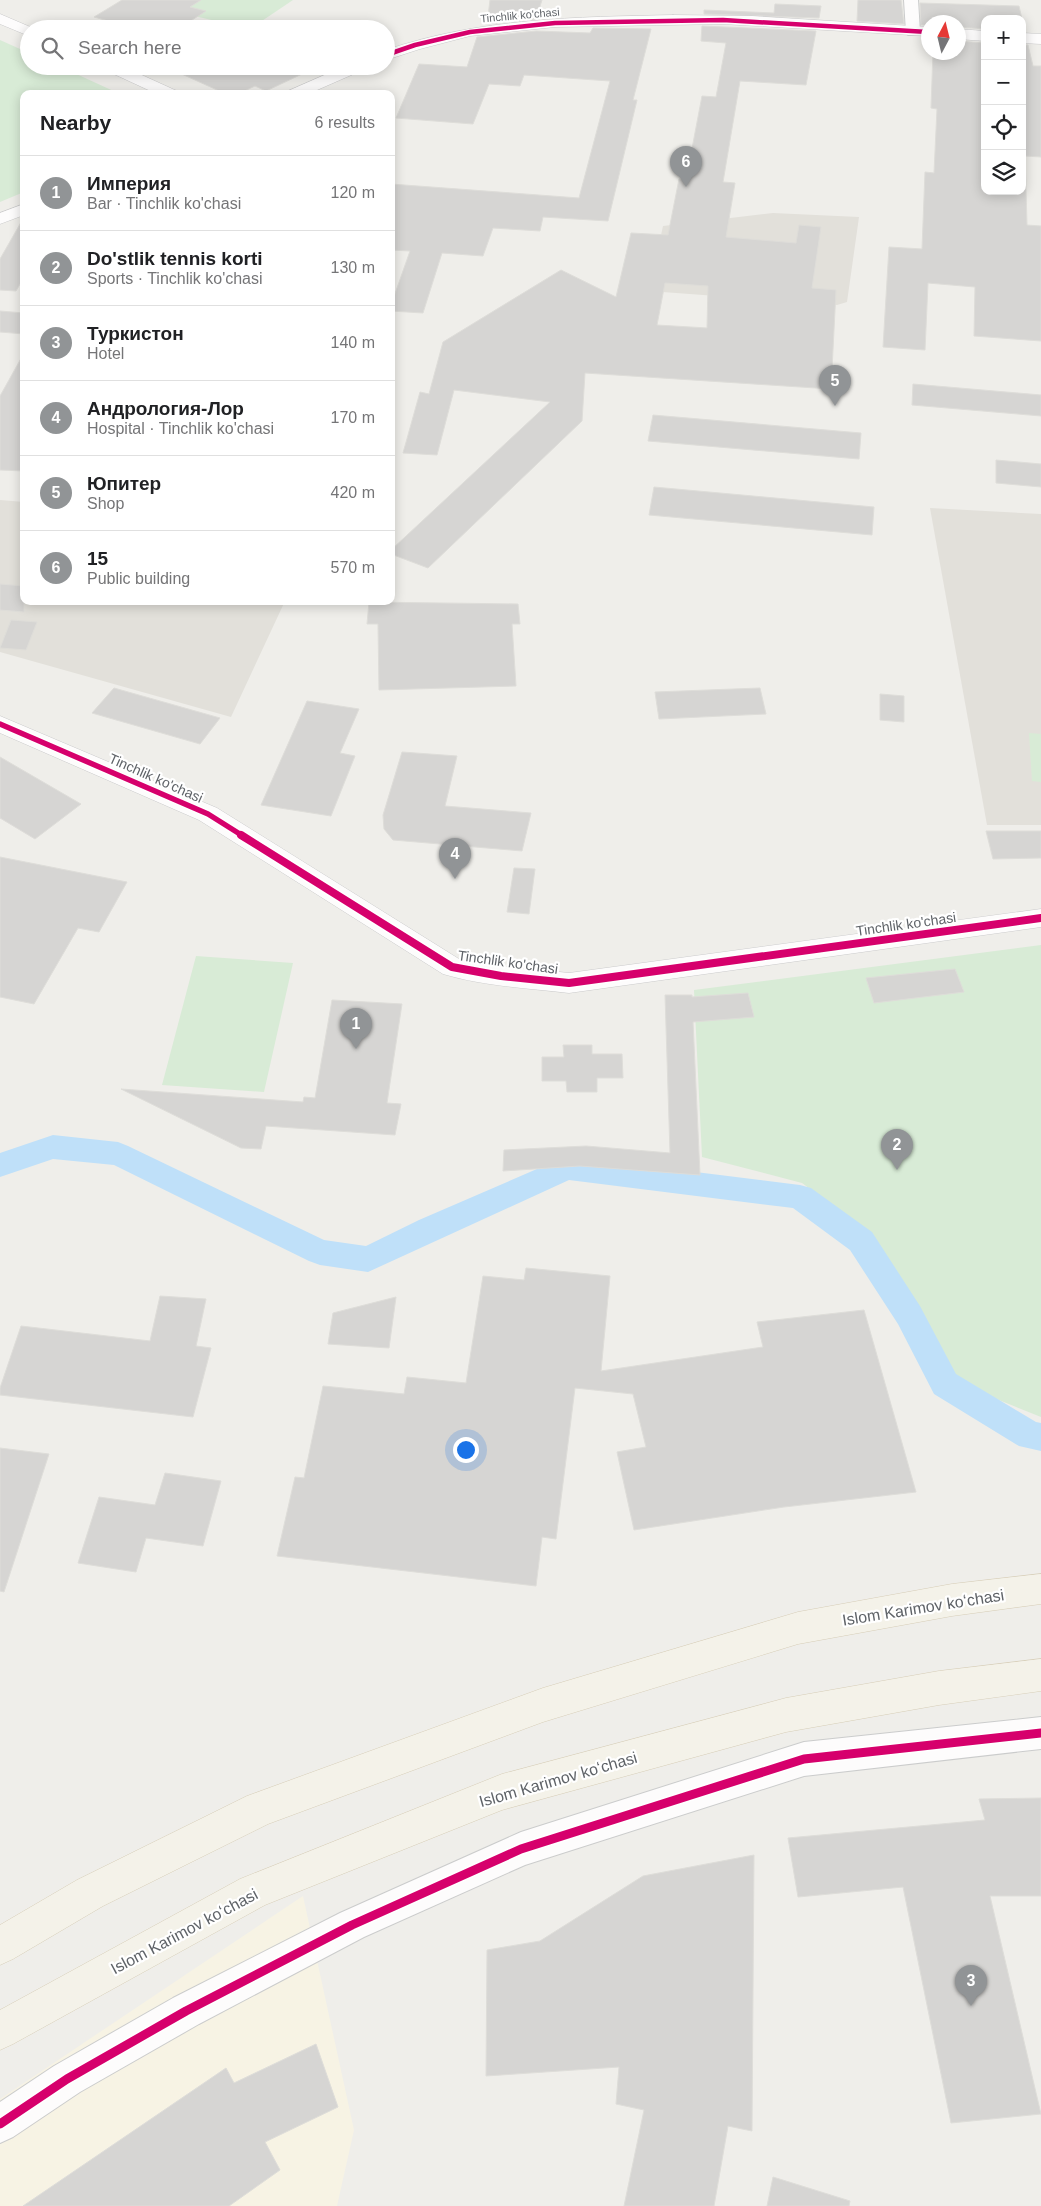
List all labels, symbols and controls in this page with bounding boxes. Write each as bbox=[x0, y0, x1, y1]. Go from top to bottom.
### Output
street label: Tinchlik ko'chasi bbox=[480, 6, 560, 24]
north arrow bbox=[921, 15, 966, 60]
map controls bbox=[981, 15, 1026, 195]
button: + bbox=[981, 15, 1026, 60]
search box bbox=[20, 20, 395, 75]
icon: search bbox=[38, 34, 66, 62]
text: Search here bbox=[78, 37, 182, 58]
button: − bbox=[981, 60, 1026, 105]
button: locate bbox=[981, 105, 1026, 150]
text: Nearby bbox=[40, 111, 111, 134]
text: 6 results bbox=[315, 114, 375, 131]
pin: 6 bbox=[670, 146, 702, 187]
button: layers bbox=[981, 150, 1026, 195]
text: Империя bbox=[87, 173, 171, 194]
text: 1 bbox=[52, 184, 60, 201]
text: 120 m bbox=[331, 184, 375, 201]
text: Bar · Tinchlik ko'chasi bbox=[87, 195, 241, 212]
text: Do'stlik tennis korti bbox=[87, 248, 263, 269]
text: 2 bbox=[52, 259, 60, 276]
text: 130 m bbox=[331, 259, 375, 276]
text: Sports · Tinchlik ko'chasi bbox=[87, 270, 263, 287]
text: Туркистон bbox=[87, 323, 184, 344]
text: 3 bbox=[52, 334, 60, 351]
text: 140 m bbox=[331, 334, 375, 351]
text: Hotel bbox=[87, 345, 124, 362]
pin: 5 bbox=[819, 365, 851, 406]
text: Андрология-Лор bbox=[87, 398, 244, 419]
text: 4 bbox=[52, 409, 60, 426]
text: 170 m bbox=[331, 409, 375, 426]
text: Hospital · Tinchlik ko'chasi bbox=[87, 420, 274, 437]
text: Юпитер bbox=[87, 473, 161, 494]
text: 5 bbox=[52, 484, 60, 501]
text: 420 m bbox=[331, 484, 375, 501]
text: Shop bbox=[87, 495, 124, 512]
text: 15 bbox=[87, 548, 108, 569]
text: 6 bbox=[52, 559, 60, 576]
text: 570 m bbox=[331, 559, 375, 576]
text: Public building bbox=[87, 570, 190, 587]
street label: Tinchlik ko'chasi bbox=[107, 750, 205, 806]
pin: 4 bbox=[439, 838, 471, 879]
street label: Tinchlik ko'chasi bbox=[855, 909, 957, 939]
street label: Tinchlik ko'chasi bbox=[457, 947, 559, 977]
pin: 1 bbox=[340, 1008, 372, 1049]
pin: 2 bbox=[881, 1129, 913, 1170]
your location bbox=[453, 1437, 479, 1463]
street label: Islom Karimov koʻchasi bbox=[841, 1586, 1005, 1629]
street label: Islom Karimov koʻchasi bbox=[477, 1749, 639, 1810]
street label: Islom Karimov koʻchasi bbox=[108, 1886, 260, 1977]
pin: 3 bbox=[955, 1965, 987, 2006]

